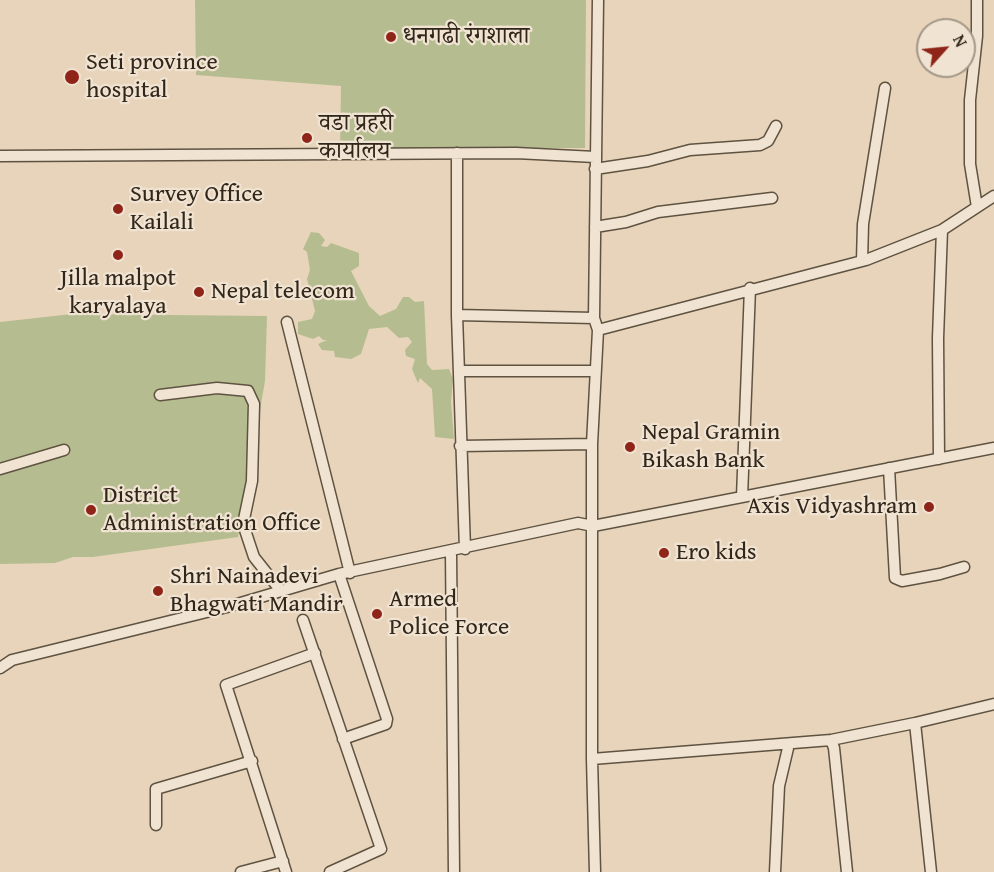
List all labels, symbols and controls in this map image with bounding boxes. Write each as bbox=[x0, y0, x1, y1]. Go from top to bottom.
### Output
north arrow bbox=[916, 18, 976, 78]
place label: धनगढी रंगशाला bbox=[403, 23, 529, 51]
marker: धनगढी रंगशाला bbox=[384, 30, 398, 44]
text: N bbox=[947, 31, 973, 51]
place label: Seti province hospital bbox=[86, 49, 218, 105]
marker: Seti province hospital bbox=[63, 68, 81, 86]
place label: वडा प्रहरी कार्यालय bbox=[319, 110, 393, 166]
marker: वडा प्रहरी कार्यालय bbox=[300, 131, 314, 145]
place label: Survey Office Kailali bbox=[130, 181, 263, 237]
marker: Survey Office Kailali bbox=[111, 202, 125, 216]
marker: Jilla malpot karyalaya bbox=[111, 248, 125, 262]
place label: Jilla malpot karyalaya bbox=[60, 265, 176, 321]
place label: Nepal telecom bbox=[211, 278, 354, 306]
marker: Nepal telecom bbox=[192, 285, 206, 299]
place label: Nepal Gramin Bikash Bank bbox=[642, 419, 780, 475]
marker: Nepal Gramin Bikash Bank bbox=[623, 440, 637, 454]
place label: District Administration Office bbox=[103, 482, 321, 538]
place label: Axis Vidyashram bbox=[747, 493, 917, 521]
marker: Axis Vidyashram bbox=[922, 500, 936, 514]
marker: District Administration Office bbox=[84, 503, 98, 517]
place label: Ero kids bbox=[676, 539, 756, 567]
marker: Ero kids bbox=[657, 546, 671, 560]
place label: Shri Nainadevi Bhagwati Mandir bbox=[170, 563, 343, 619]
marker: Shri Nainadevi Bhagwati Mandir bbox=[151, 584, 165, 598]
place label: Armed Police Force bbox=[389, 586, 509, 642]
marker: Armed Police Force bbox=[370, 607, 384, 621]

